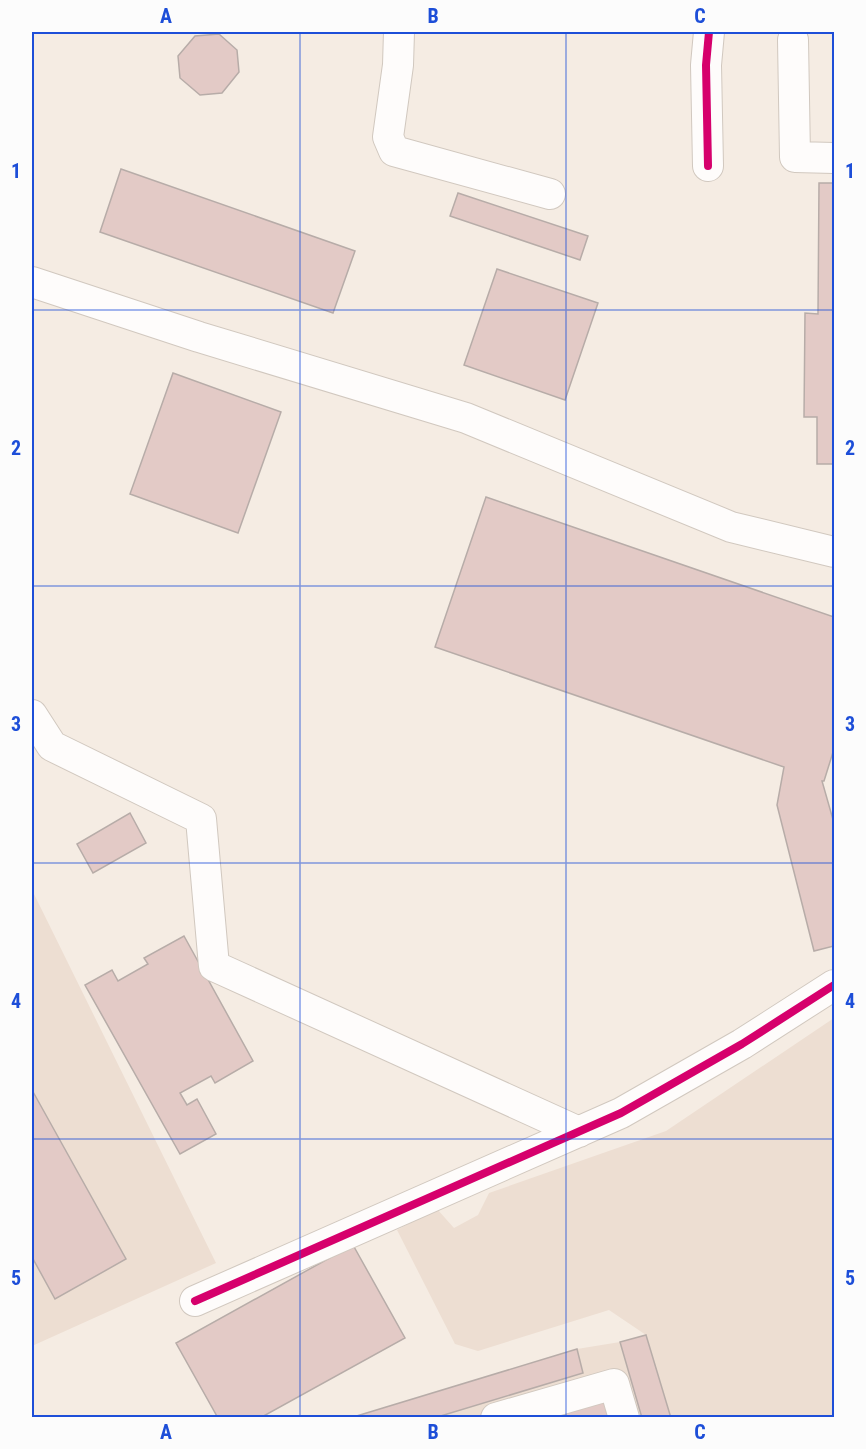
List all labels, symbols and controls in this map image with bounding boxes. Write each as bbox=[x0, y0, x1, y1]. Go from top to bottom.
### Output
text: A bbox=[160, 4, 172, 28]
text: B bbox=[427, 4, 439, 28]
text: C bbox=[694, 4, 706, 28]
text: 1 bbox=[11, 159, 21, 183]
text: 1 bbox=[845, 159, 855, 183]
text: 2 bbox=[11, 436, 21, 460]
text: 2 bbox=[845, 436, 855, 460]
text: 3 bbox=[11, 712, 21, 736]
text: 3 bbox=[845, 712, 855, 736]
text: 4 bbox=[11, 989, 21, 1013]
text: 4 bbox=[845, 989, 855, 1013]
text: 5 bbox=[11, 1266, 21, 1290]
text: 5 bbox=[845, 1266, 855, 1290]
text: A bbox=[160, 1420, 172, 1444]
text: B bbox=[427, 1420, 439, 1444]
text: C bbox=[694, 1420, 706, 1444]

